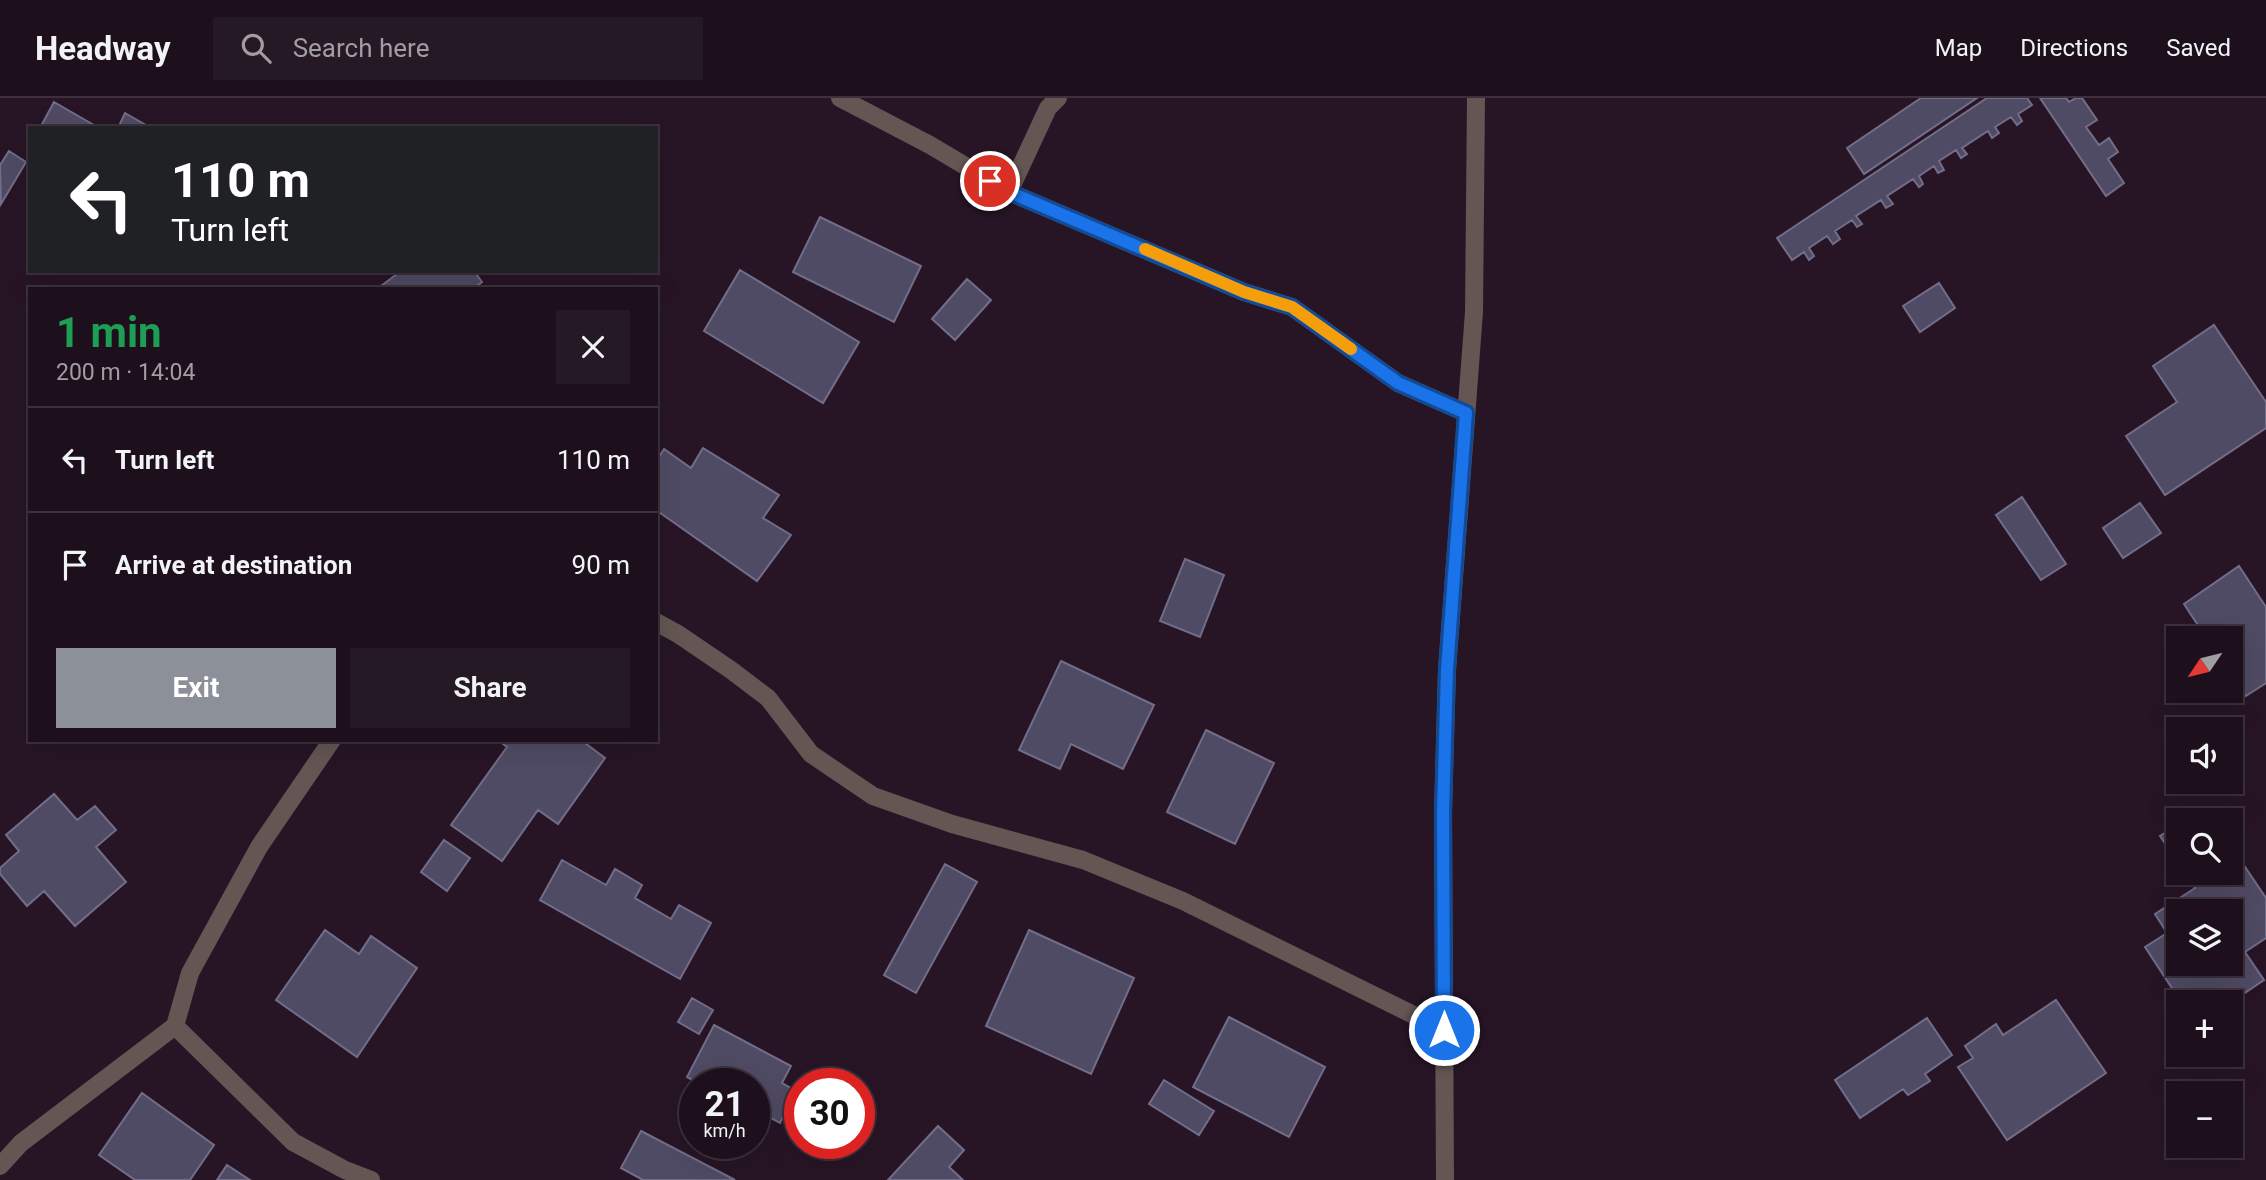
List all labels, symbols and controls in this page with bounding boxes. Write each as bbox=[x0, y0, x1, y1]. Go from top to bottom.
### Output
search box bbox=[213, 17, 703, 80]
text: Headway bbox=[35, 29, 171, 68]
icon: search bbox=[237, 29, 275, 67]
text: Search here bbox=[293, 33, 429, 63]
text: Map bbox=[1935, 34, 1982, 62]
text: Directions bbox=[2020, 34, 2128, 62]
text: Saved bbox=[2166, 34, 2231, 62]
pin bbox=[960, 151, 1020, 211]
text: 110 m bbox=[171, 152, 310, 209]
icon: left bbox=[56, 154, 147, 245]
icon: arrive bbox=[971, 162, 1009, 200]
text: Turn left bbox=[171, 211, 289, 249]
text: 1 min bbox=[56, 308, 162, 357]
button: close bbox=[556, 310, 630, 384]
text: 200 m · 14:04 bbox=[56, 359, 195, 386]
icon: left bbox=[56, 441, 94, 479]
text: Turn left bbox=[115, 445, 214, 475]
text: 110 m bbox=[557, 445, 630, 475]
icon: arrive bbox=[56, 546, 94, 584]
text: Arrive at destination bbox=[115, 550, 352, 580]
text: 90 m bbox=[572, 550, 630, 580]
north arrow bbox=[2166, 626, 2244, 704]
map controls bbox=[2166, 626, 2243, 1158]
button: Exit bbox=[56, 648, 336, 728]
button: Share bbox=[350, 648, 630, 728]
button: sound bbox=[2166, 717, 2243, 794]
button: search bbox=[2166, 808, 2243, 885]
button: layers bbox=[2166, 899, 2243, 976]
button: + bbox=[2166, 990, 2243, 1067]
position arrow bbox=[1407, 993, 1481, 1067]
speed limit sign: 30 bbox=[784, 1068, 875, 1159]
button: − bbox=[2166, 1081, 2243, 1158]
text: 21 bbox=[704, 1084, 745, 1125]
text: km/h bbox=[703, 1120, 746, 1141]

